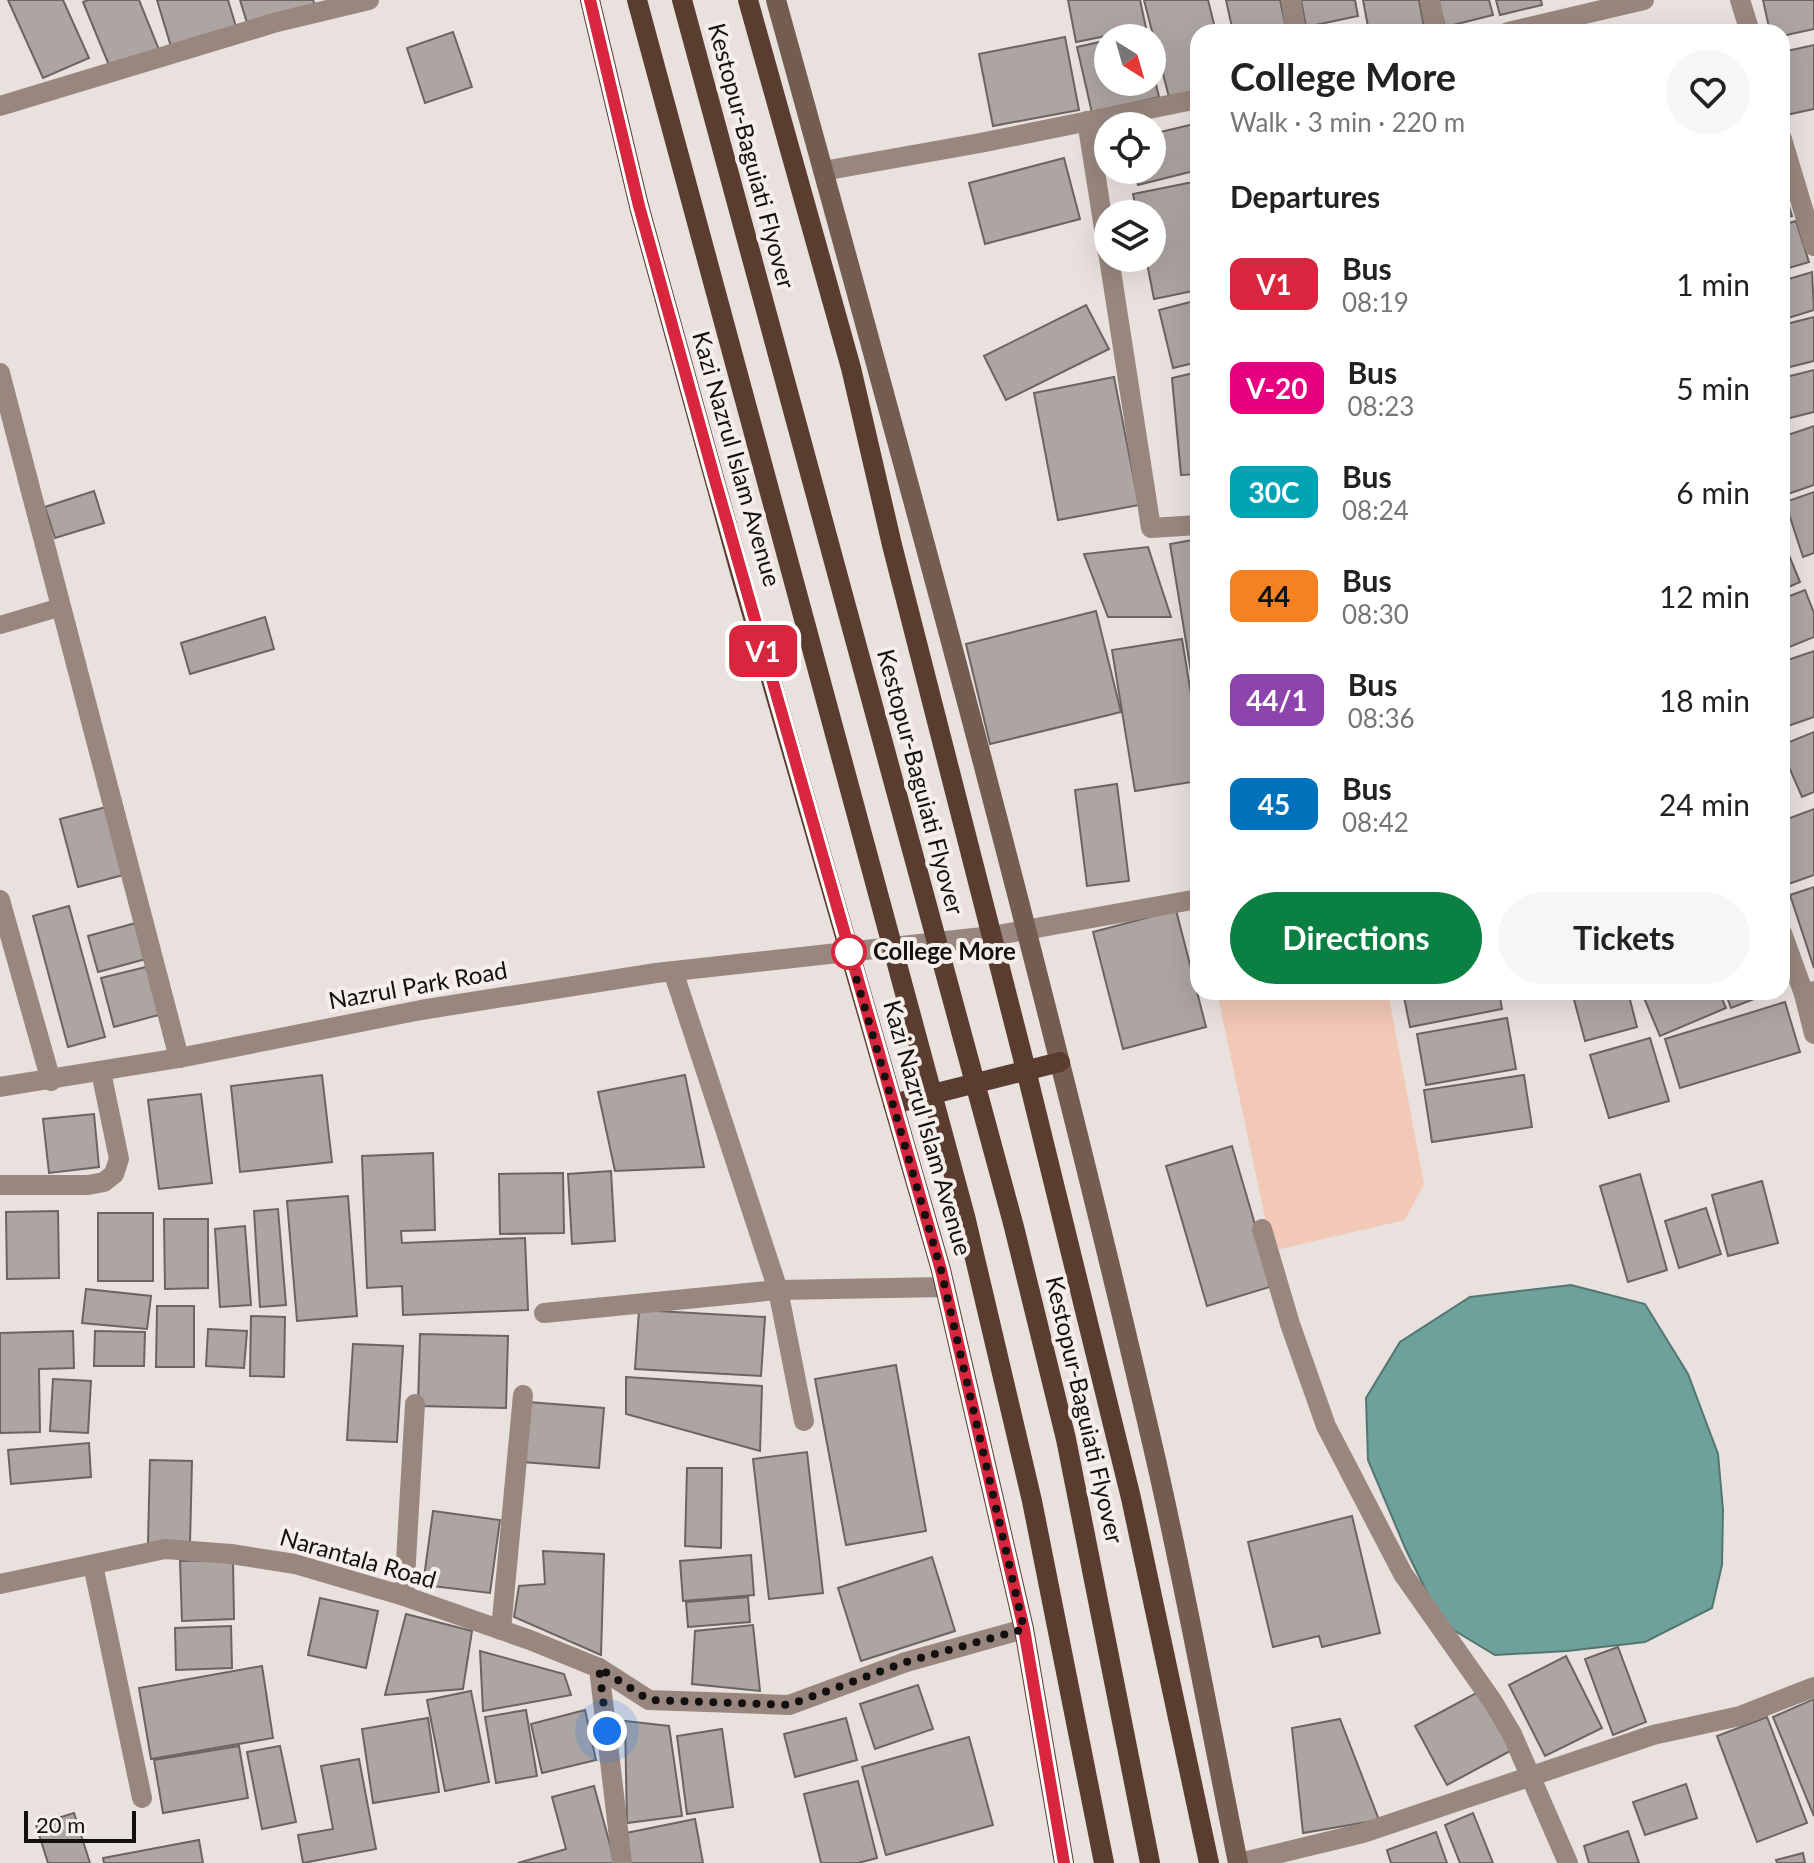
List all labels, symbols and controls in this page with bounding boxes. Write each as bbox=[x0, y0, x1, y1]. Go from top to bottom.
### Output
street label: Kestopur-Baguiati Flyover bbox=[703, 20, 802, 292]
north arrow bbox=[1094, 24, 1166, 96]
map controls bbox=[1094, 24, 1166, 272]
button: heart bbox=[1666, 50, 1750, 134]
text: College More bbox=[1230, 53, 1456, 99]
text: Walk · 3 min · 220 m bbox=[1230, 106, 1465, 138]
button: locate bbox=[1094, 112, 1166, 184]
text: Departures bbox=[1230, 178, 1380, 214]
button: layers bbox=[1094, 200, 1166, 272]
text: Bus bbox=[1342, 250, 1392, 286]
text: 1 min bbox=[1676, 266, 1750, 302]
text: V1 bbox=[1256, 267, 1292, 301]
text: 08:19 bbox=[1342, 286, 1409, 318]
street label: Kazi Nazrul Islam Avenue bbox=[687, 328, 788, 589]
text: Bus bbox=[1348, 354, 1397, 390]
text: 5 min bbox=[1676, 370, 1750, 406]
text: V-20 bbox=[1246, 371, 1308, 405]
text: 08:23 bbox=[1348, 390, 1414, 422]
text: Bus bbox=[1342, 458, 1392, 494]
text: 6 min bbox=[1676, 474, 1750, 510]
text: 30C bbox=[1248, 475, 1300, 509]
text: 08:24 bbox=[1342, 494, 1409, 526]
text: Bus bbox=[1342, 562, 1392, 598]
text: 12 min bbox=[1659, 578, 1750, 614]
text: 44 bbox=[1258, 579, 1290, 613]
text: 08:30 bbox=[1342, 598, 1409, 630]
line badge: V1 bbox=[727, 625, 799, 677]
text: V1 bbox=[745, 634, 781, 668]
street label: Kestopur-Baguiati Flyover bbox=[872, 646, 971, 918]
text: Bus bbox=[1348, 666, 1397, 702]
text: 18 min bbox=[1659, 682, 1750, 718]
text: 44/1 bbox=[1246, 683, 1308, 717]
text: 08:36 bbox=[1348, 702, 1415, 734]
text: Bus bbox=[1342, 770, 1392, 806]
text: 24 min bbox=[1659, 786, 1750, 822]
text: 45 bbox=[1258, 787, 1290, 821]
text: 08:42 bbox=[1342, 806, 1409, 838]
button: Directions bbox=[1230, 892, 1482, 984]
button: Tickets bbox=[1498, 892, 1750, 984]
marker: College More bbox=[832, 935, 866, 969]
place label: College More bbox=[873, 936, 1016, 965]
street label: Nazrul Park Road bbox=[326, 955, 509, 1015]
street label: Kazi Nazrul Islam Avenue bbox=[878, 997, 979, 1258]
street label: Kestopur-Baguiati Flyover bbox=[1041, 1273, 1130, 1546]
street label: Narantala Road bbox=[277, 1521, 440, 1594]
your location bbox=[587, 1711, 627, 1751]
scale bar bbox=[24, 1807, 136, 1843]
text: 20 m bbox=[36, 1811, 85, 1838]

